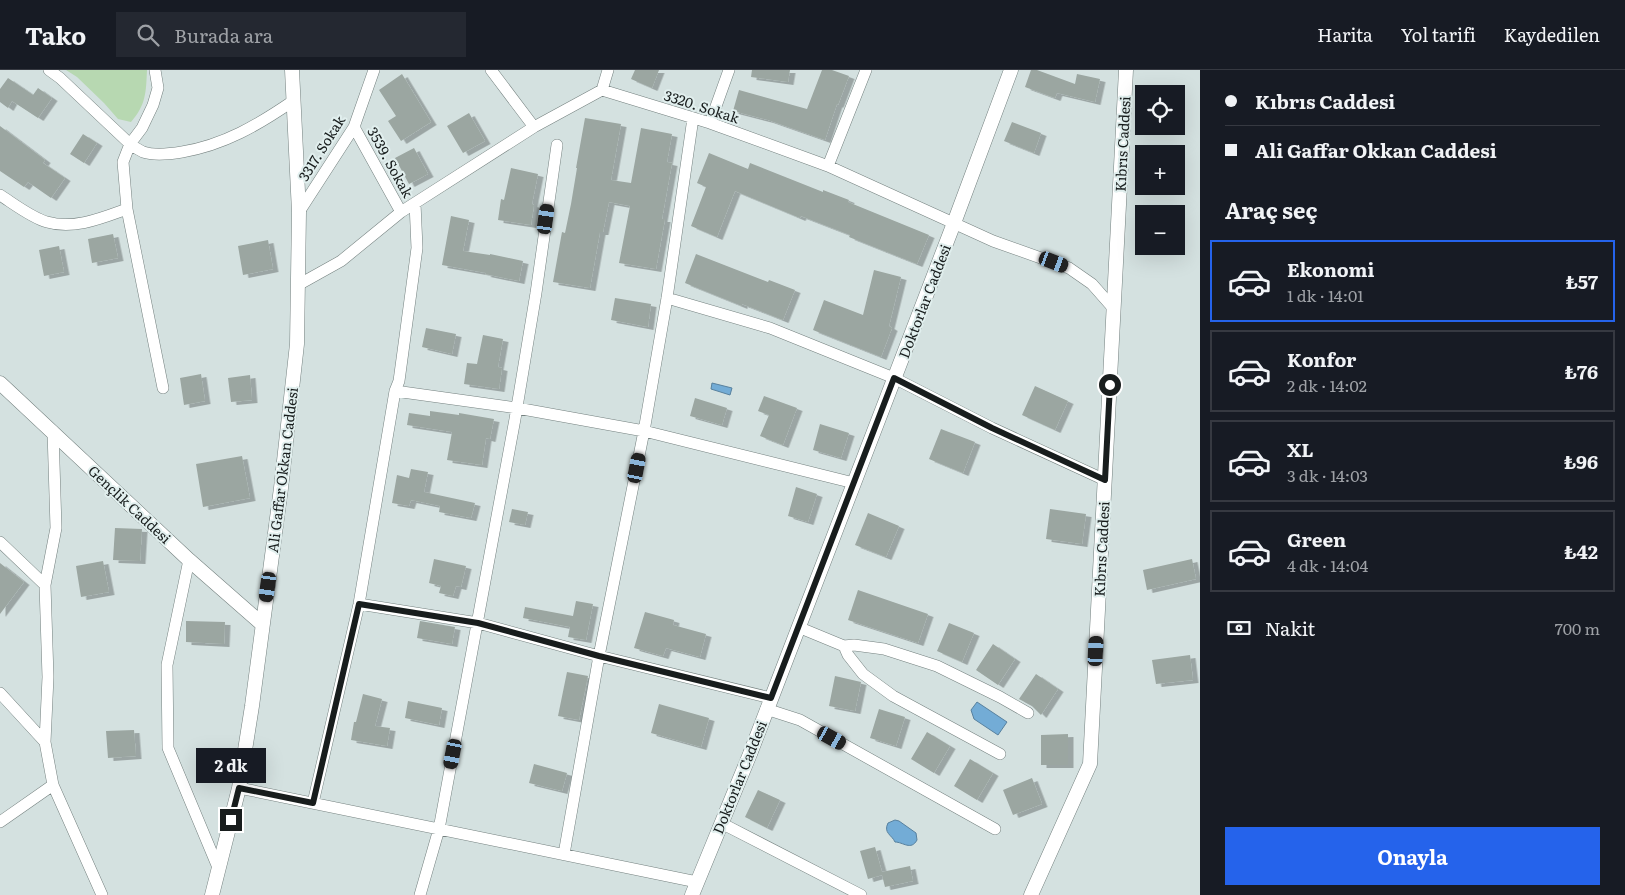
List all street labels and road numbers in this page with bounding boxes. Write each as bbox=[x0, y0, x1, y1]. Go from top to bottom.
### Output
street label: 3320. Sokak bbox=[662, 84, 743, 128]
street label: Kıbrıs Caddesi bbox=[1110, 95, 1135, 192]
street label: 3317. Sokak bbox=[293, 111, 349, 185]
street label: 3539. Sokak bbox=[363, 123, 419, 201]
street label: Doktorlar Caddesi bbox=[893, 241, 955, 361]
street label: Ali Gaffar Okkan Caddesi bbox=[262, 386, 302, 554]
street label: Gençlik Caddesi bbox=[84, 460, 176, 548]
street label: Kıbrıs Caddesi bbox=[1089, 500, 1114, 597]
street label: Doktorlar Caddesi bbox=[707, 717, 771, 837]

